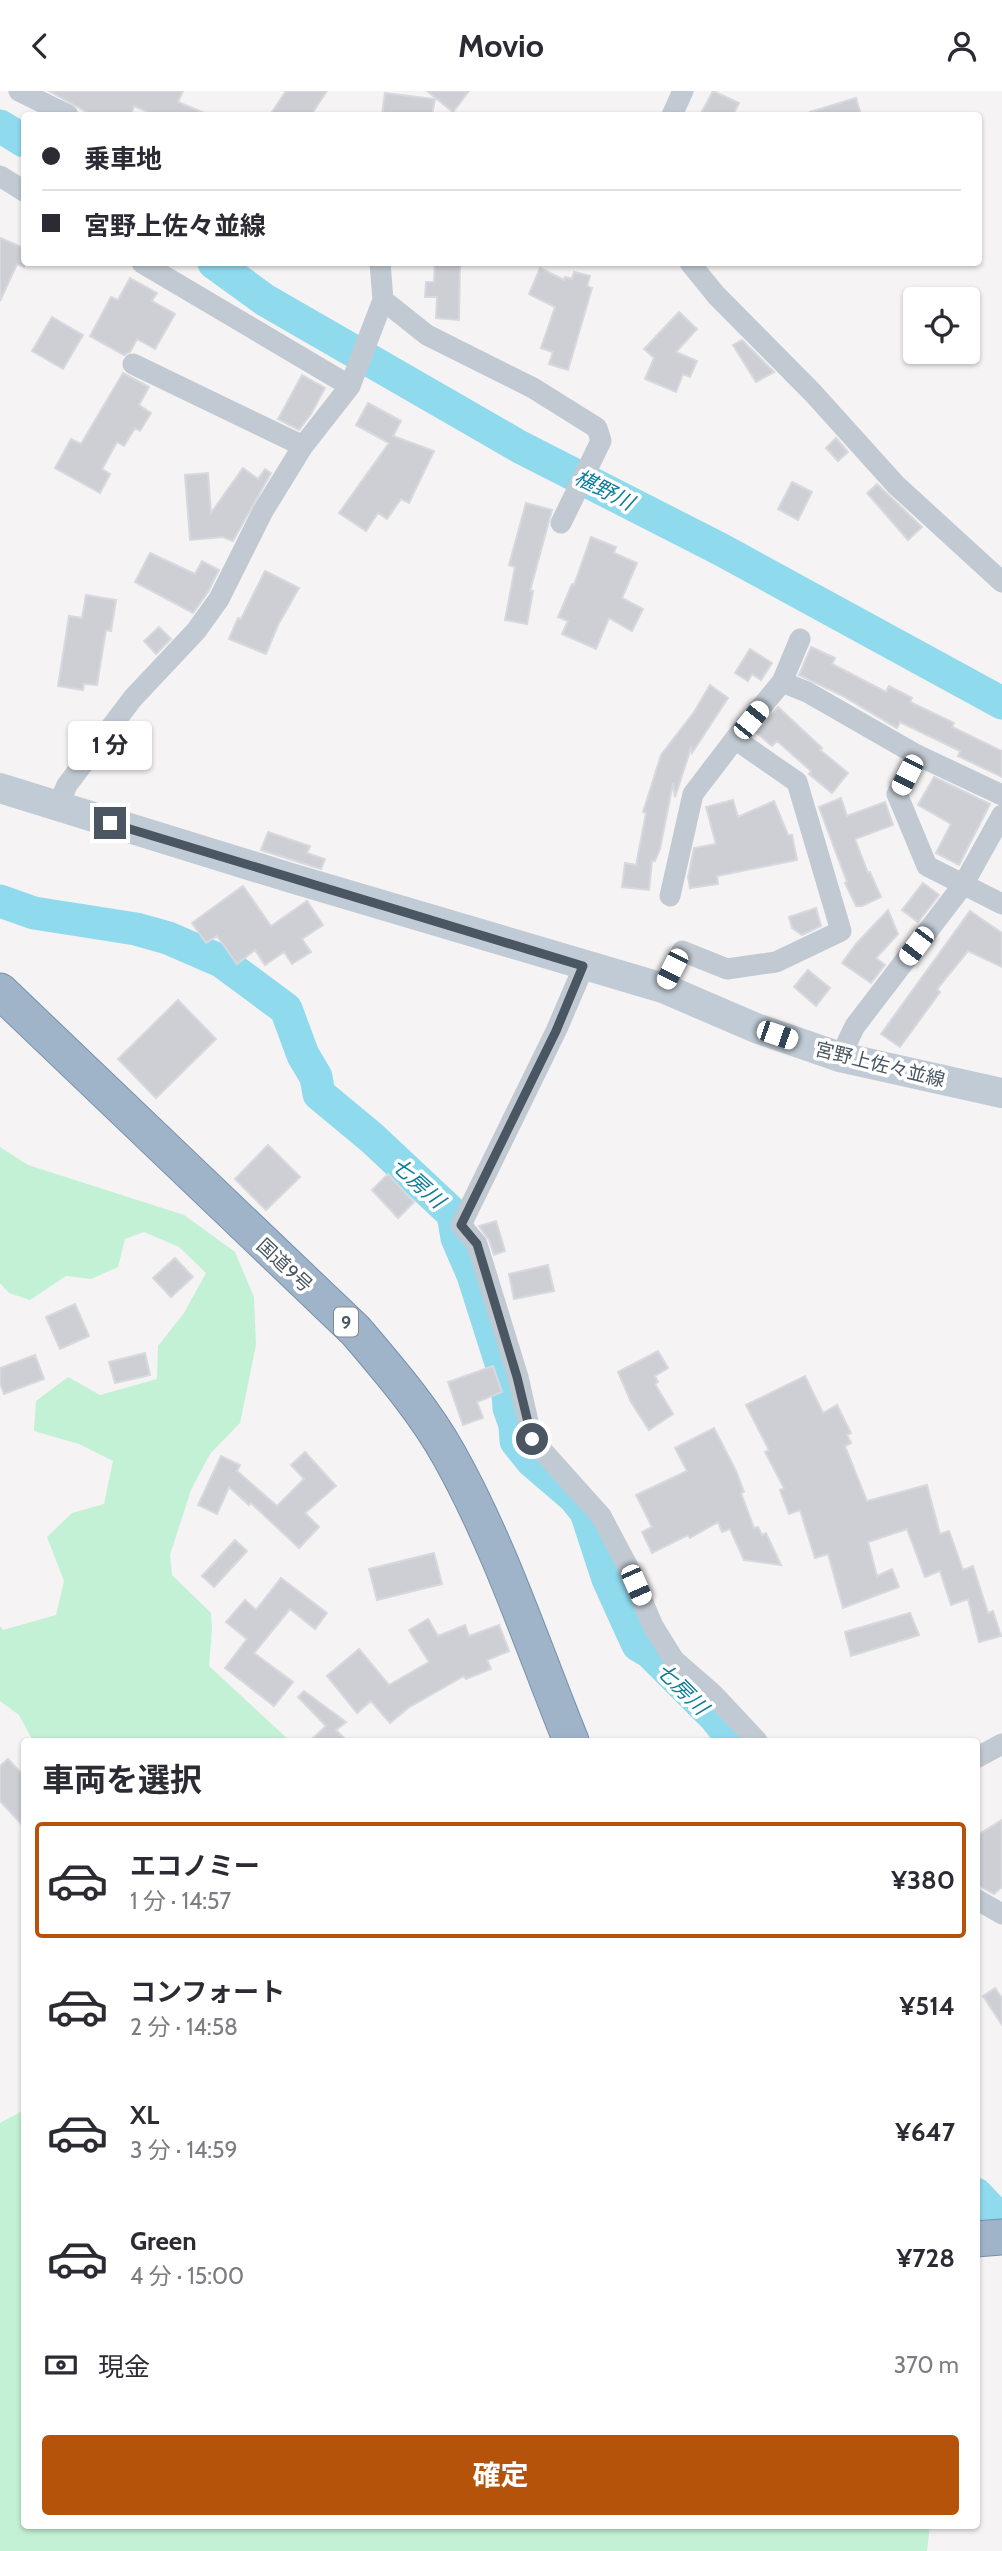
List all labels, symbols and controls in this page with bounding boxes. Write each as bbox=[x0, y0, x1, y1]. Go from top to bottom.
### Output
text: Movio bbox=[458, 26, 544, 65]
icon: back bbox=[21, 27, 59, 65]
icon: person bbox=[943, 27, 981, 65]
text: 乗車地 bbox=[84, 143, 162, 175]
text: 宮野上佐々並線 bbox=[84, 210, 266, 242]
map controls bbox=[903, 287, 980, 364]
button: locate bbox=[903, 287, 980, 364]
water label: 椹野川 bbox=[570, 464, 640, 516]
car bbox=[730, 697, 773, 743]
callout: 1 分 bbox=[68, 721, 152, 771]
text: 1 分 bbox=[92, 731, 128, 759]
car bbox=[889, 752, 926, 798]
route end bbox=[94, 807, 126, 839]
car bbox=[895, 923, 938, 969]
car bbox=[654, 946, 691, 992]
car bbox=[754, 1018, 801, 1052]
street label: 宮野上佐々並線 bbox=[813, 1037, 947, 1092]
water label: 七房川 bbox=[387, 1152, 452, 1214]
street label: 国道9号 bbox=[252, 1234, 317, 1297]
road number: 9 bbox=[334, 1307, 358, 1337]
route start bbox=[516, 1423, 548, 1455]
car bbox=[618, 1562, 655, 1608]
water label: 七房川 bbox=[651, 1658, 715, 1721]
text: 車両を選択 bbox=[42, 1760, 202, 1799]
icon: car bbox=[46, 1849, 109, 1912]
text: エコノミー bbox=[130, 1850, 260, 1882]
text: ¥380 bbox=[891, 1864, 955, 1896]
text: 1 分 · 14:57 bbox=[130, 1887, 231, 1915]
icon: car bbox=[46, 1975, 109, 2038]
text: コンフォート bbox=[130, 1976, 285, 2008]
text: ¥514 bbox=[900, 1990, 955, 2022]
text: 2 分 · 14:58 bbox=[130, 2013, 238, 2041]
text: XL bbox=[130, 2099, 159, 2131]
icon: car bbox=[46, 2101, 109, 2164]
text: ¥647 bbox=[895, 2116, 955, 2148]
text: 3 分 · 14:59 bbox=[130, 2136, 238, 2164]
text: Green bbox=[130, 2225, 197, 2257]
icon: car bbox=[46, 2227, 109, 2290]
text: ¥728 bbox=[897, 2242, 955, 2274]
text: 4 分 · 15:00 bbox=[130, 2262, 244, 2290]
icon: cash bbox=[42, 2346, 80, 2384]
text: 現金 bbox=[98, 2351, 150, 2383]
text: 370 m bbox=[894, 2351, 959, 2379]
button: 確定 bbox=[42, 2435, 959, 2515]

